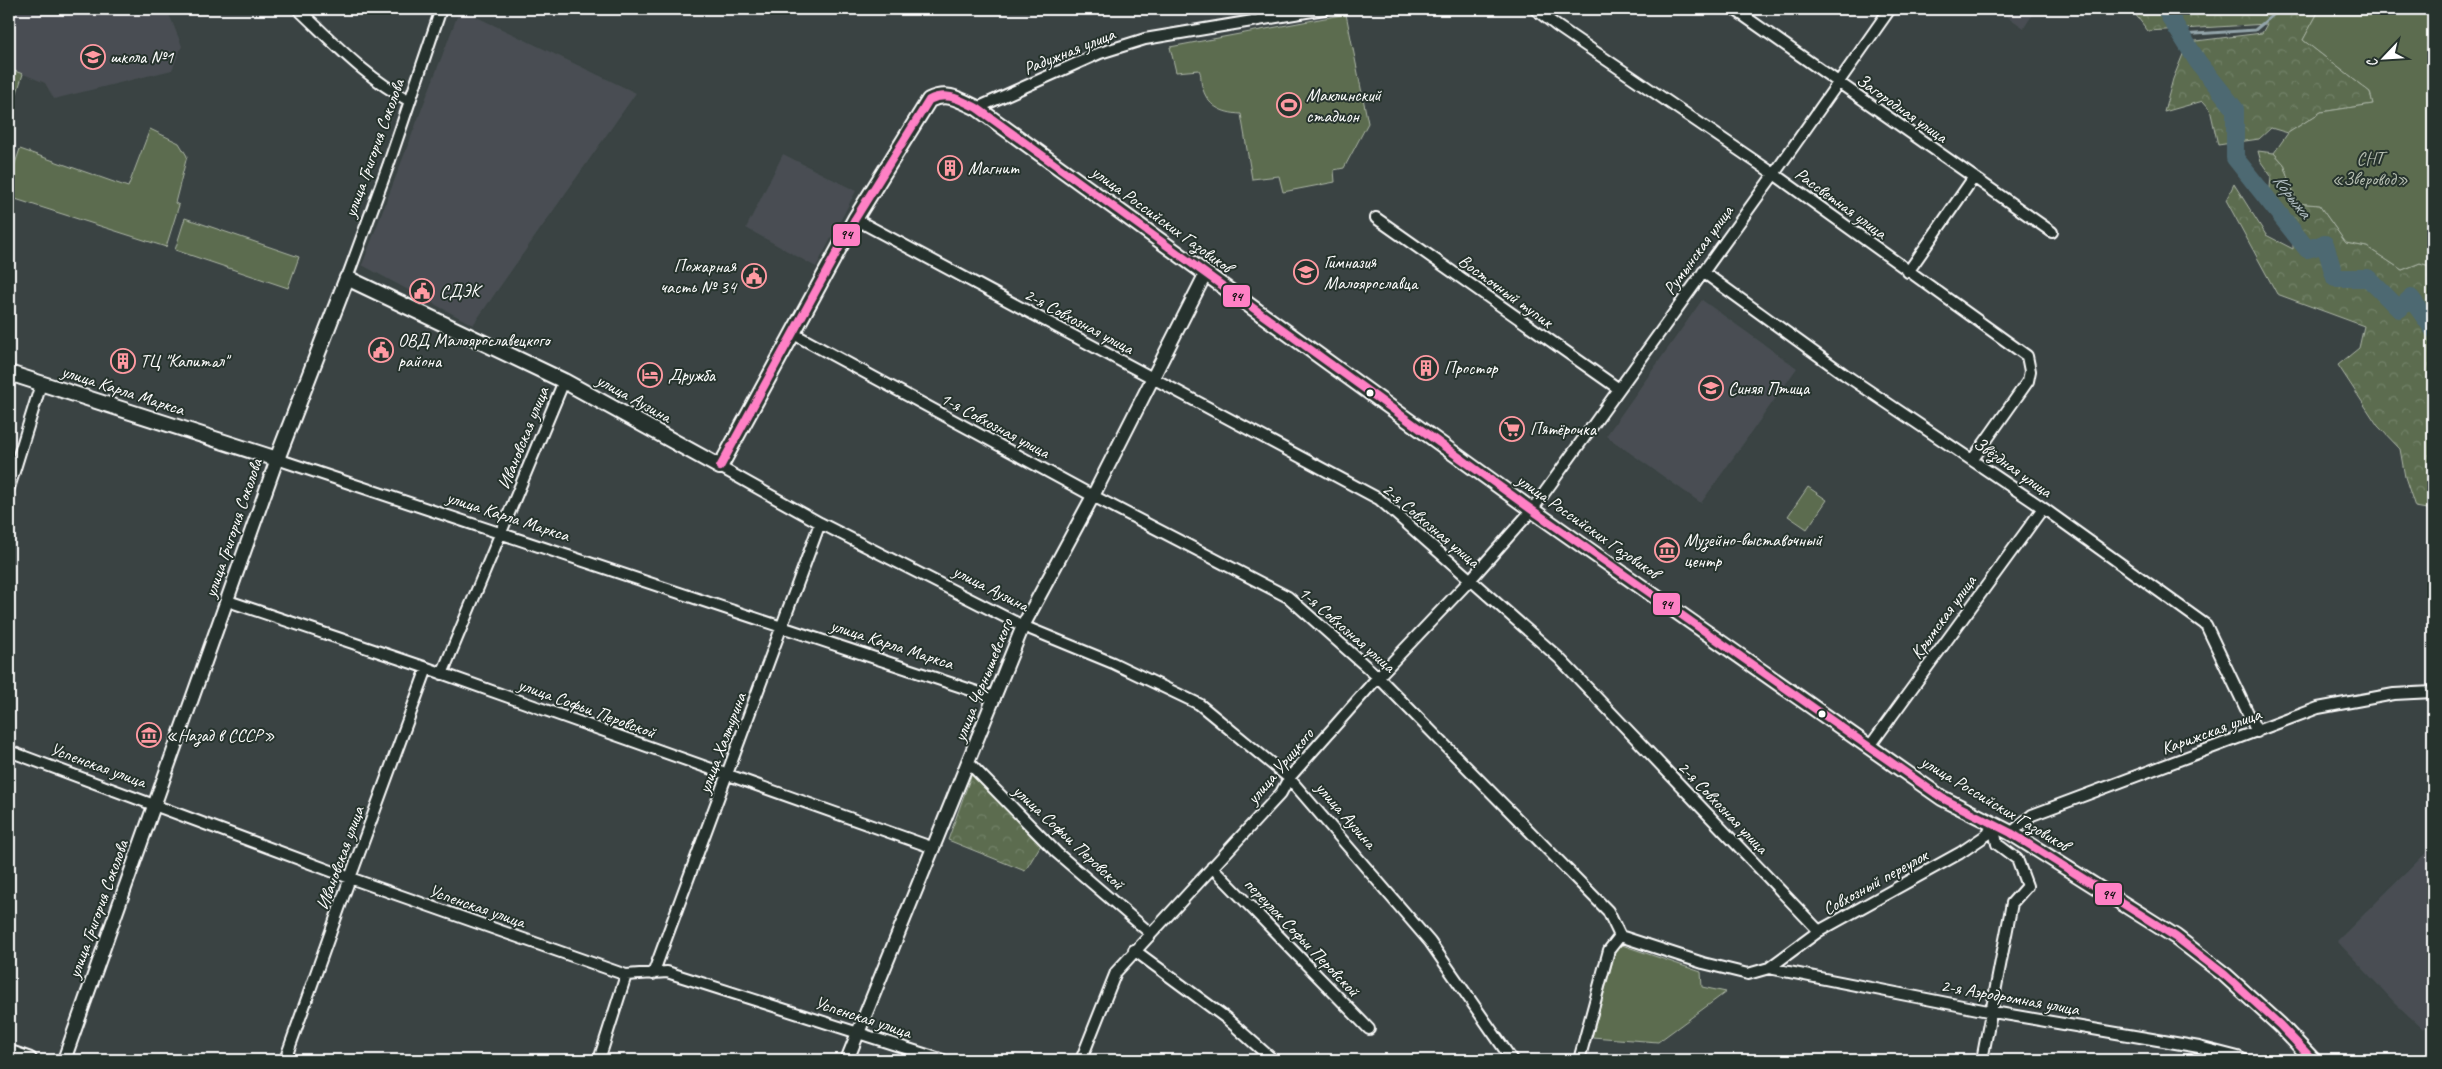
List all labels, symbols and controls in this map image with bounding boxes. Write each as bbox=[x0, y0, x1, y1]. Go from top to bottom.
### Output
street label: Радужная улица bbox=[1020, 22, 1119, 79]
north arrow bbox=[2360, 32, 2410, 82]
school or university icon: школа №1 bbox=[80, 44, 106, 70]
place label: школа №1 bbox=[110, 46, 174, 68]
text: С bbox=[2363, 55, 2382, 70]
street label: Загородная улица bbox=[1852, 69, 1953, 148]
street label: улица Григория Соколова bbox=[339, 74, 410, 221]
place label: Маклинский стадион bbox=[1306, 84, 1383, 127]
sports icon: Маклинский стадион bbox=[1276, 92, 1302, 118]
park label: СНТ «Зверовод» bbox=[2332, 147, 2409, 190]
building icon: Магнит bbox=[937, 155, 963, 181]
place label: Магнит bbox=[968, 157, 1020, 179]
street label: улица Российских Газовиков bbox=[1086, 160, 1240, 281]
street label: Рассветная улица bbox=[1791, 162, 1892, 244]
water label: Корыжа bbox=[2267, 169, 2318, 224]
street label: Румынская улица bbox=[1658, 200, 1739, 299]
line badge: 94 bbox=[832, 223, 861, 247]
text: 94 bbox=[840, 226, 854, 243]
street label: Восточный тупик bbox=[1454, 249, 1559, 334]
place label: Гимназия Малоярославца bbox=[1324, 251, 1419, 294]
place label: Пожарная часть № 34 bbox=[660, 255, 738, 298]
school or university icon: Гимназия Малоярославца bbox=[1293, 259, 1319, 285]
public building icon: Пожарная часть № 34 bbox=[741, 263, 767, 289]
public building icon: СДЭК bbox=[409, 278, 435, 304]
place label: СДЭК bbox=[440, 280, 483, 302]
street label: 2-я Совхозная улица bbox=[1021, 283, 1139, 360]
line badge: 94 bbox=[1222, 284, 1251, 308]
text: 94 bbox=[1230, 288, 1244, 305]
place label: ОВД Малоярославецкого района bbox=[398, 329, 551, 372]
public building icon: ОВД Малоярославецкого района bbox=[368, 337, 394, 363]
building icon: ТЦ "Капитал" bbox=[110, 348, 136, 374]
place label: ТЦ "Капитал" bbox=[140, 350, 232, 372]
building icon: Простор bbox=[1413, 355, 1439, 381]
place label: Простор bbox=[1444, 357, 1499, 379]
street label: улица Карла Маркса bbox=[58, 359, 188, 421]
hotel icon: Дружба bbox=[637, 362, 663, 388]
place label: Дружба bbox=[668, 364, 717, 386]
street label: улица Аузина bbox=[592, 368, 677, 428]
school or university icon: Синяя Птица bbox=[1698, 375, 1724, 401]
place label: Синяя Птица bbox=[1728, 377, 1811, 399]
street label: Ивановская улица bbox=[492, 382, 554, 492]
street label: 1-я Совхозная улица bbox=[937, 387, 1055, 464]
unlabelled marker bbox=[1365, 388, 1375, 398]
supermarket icon: Пятёрочка bbox=[1499, 416, 1525, 442]
place label: Пятёрочка bbox=[1530, 418, 1598, 440]
street label: Звёздная улица bbox=[1969, 432, 2058, 504]
street label: улица Григория Соколова bbox=[199, 454, 268, 601]
street label: улица Российских Газовиков bbox=[1511, 468, 1667, 587]
street label: 2-я Совхозная улица bbox=[1378, 478, 1486, 573]
street label: улица Карла Маркса bbox=[443, 485, 573, 547]
place label: Музейно-выставочный центр bbox=[1684, 529, 1823, 572]
museum icon: Музейно-выставочный центр bbox=[1654, 537, 1680, 563]
street label: улица Аузина bbox=[949, 559, 1034, 617]
street label: Крымская улица bbox=[1905, 569, 1982, 663]
street label: 1-я Совхозная улица bbox=[1294, 581, 1401, 678]
line badge: 94 bbox=[1652, 592, 1681, 616]
text: 94 bbox=[1660, 596, 1674, 613]
street label: улица Карла Маркса bbox=[827, 613, 957, 675]
street label: улица Чернышевского bbox=[948, 614, 1018, 746]
street label: улица Софьи Перовской bbox=[514, 673, 660, 744]
street label: улица Халтурина bbox=[692, 689, 752, 797]
street label: Карижская улица bbox=[2158, 702, 2265, 759]
unlabelled marker bbox=[1817, 709, 1827, 719]
museum icon: «Назад в СССР» bbox=[136, 722, 162, 748]
street label: улица Урицкого bbox=[1241, 722, 1319, 809]
place label: «Назад в СССР» bbox=[166, 724, 275, 747]
street label: Успенская улица bbox=[47, 737, 150, 793]
street label: улица Российских Газовиков bbox=[1916, 750, 2077, 859]
street label: 2-я Совхозная улица bbox=[1673, 756, 1774, 859]
street label: улица Аузина bbox=[1310, 776, 1382, 854]
street label: улица Софьи Перовской bbox=[1008, 779, 1130, 895]
street label: Ивановская улица bbox=[311, 802, 369, 913]
street label: улица Григория Соколова bbox=[63, 835, 134, 982]
street label: Совхозный переулок bbox=[1819, 843, 1933, 920]
street label: переулок Софьи Перовской bbox=[1240, 873, 1366, 1002]
street label: Успенская улица bbox=[426, 879, 530, 933]
line badge: 94 bbox=[2094, 882, 2123, 906]
text: 94 bbox=[2102, 886, 2116, 903]
street label: 2-я Аэродромная улица bbox=[1939, 974, 2082, 1020]
street label: Успенская улица bbox=[812, 991, 916, 1043]

